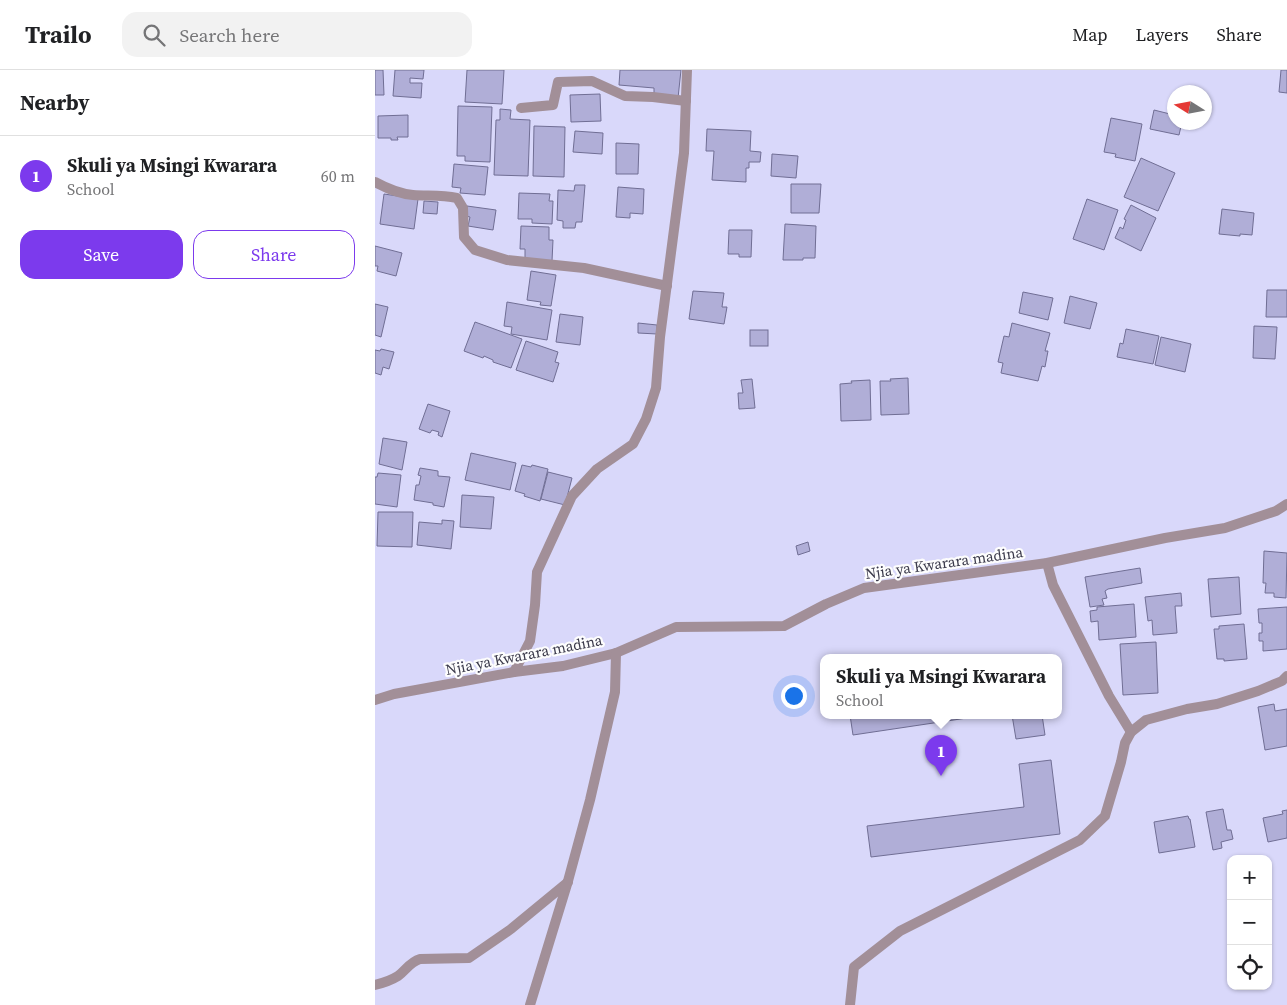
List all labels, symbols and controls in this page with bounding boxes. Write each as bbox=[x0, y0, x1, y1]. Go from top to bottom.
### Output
search box bbox=[122, 12, 472, 57]
text: Trailo bbox=[25, 18, 92, 51]
icon: search bbox=[140, 21, 168, 49]
text: Search here bbox=[180, 22, 280, 48]
text: Map bbox=[1072, 22, 1107, 47]
text: Layers bbox=[1135, 22, 1188, 47]
text: Share bbox=[1216, 22, 1262, 47]
north arrow bbox=[1167, 85, 1212, 130]
text: Nearby bbox=[20, 88, 90, 117]
text: Skuli ya Msingi Kwarara bbox=[67, 152, 277, 178]
text: 1 bbox=[32, 165, 40, 187]
text: 60 m bbox=[321, 165, 355, 187]
text: School bbox=[67, 178, 115, 200]
button: Save bbox=[20, 230, 183, 279]
button: Share bbox=[193, 230, 355, 279]
street label: Njia ya Kwarara madina bbox=[864, 541, 1025, 584]
street label: Njia ya Kwarara madina bbox=[444, 629, 604, 680]
popup bbox=[820, 654, 1062, 719]
text: Skuli ya Msingi Kwarara bbox=[836, 663, 1046, 689]
your location bbox=[781, 683, 807, 709]
text: School bbox=[836, 689, 884, 711]
pin: 1 bbox=[925, 735, 957, 776]
map controls bbox=[1227, 855, 1272, 990]
button: + bbox=[1227, 855, 1272, 900]
button: − bbox=[1227, 900, 1272, 945]
button: locate bbox=[1227, 945, 1272, 990]

